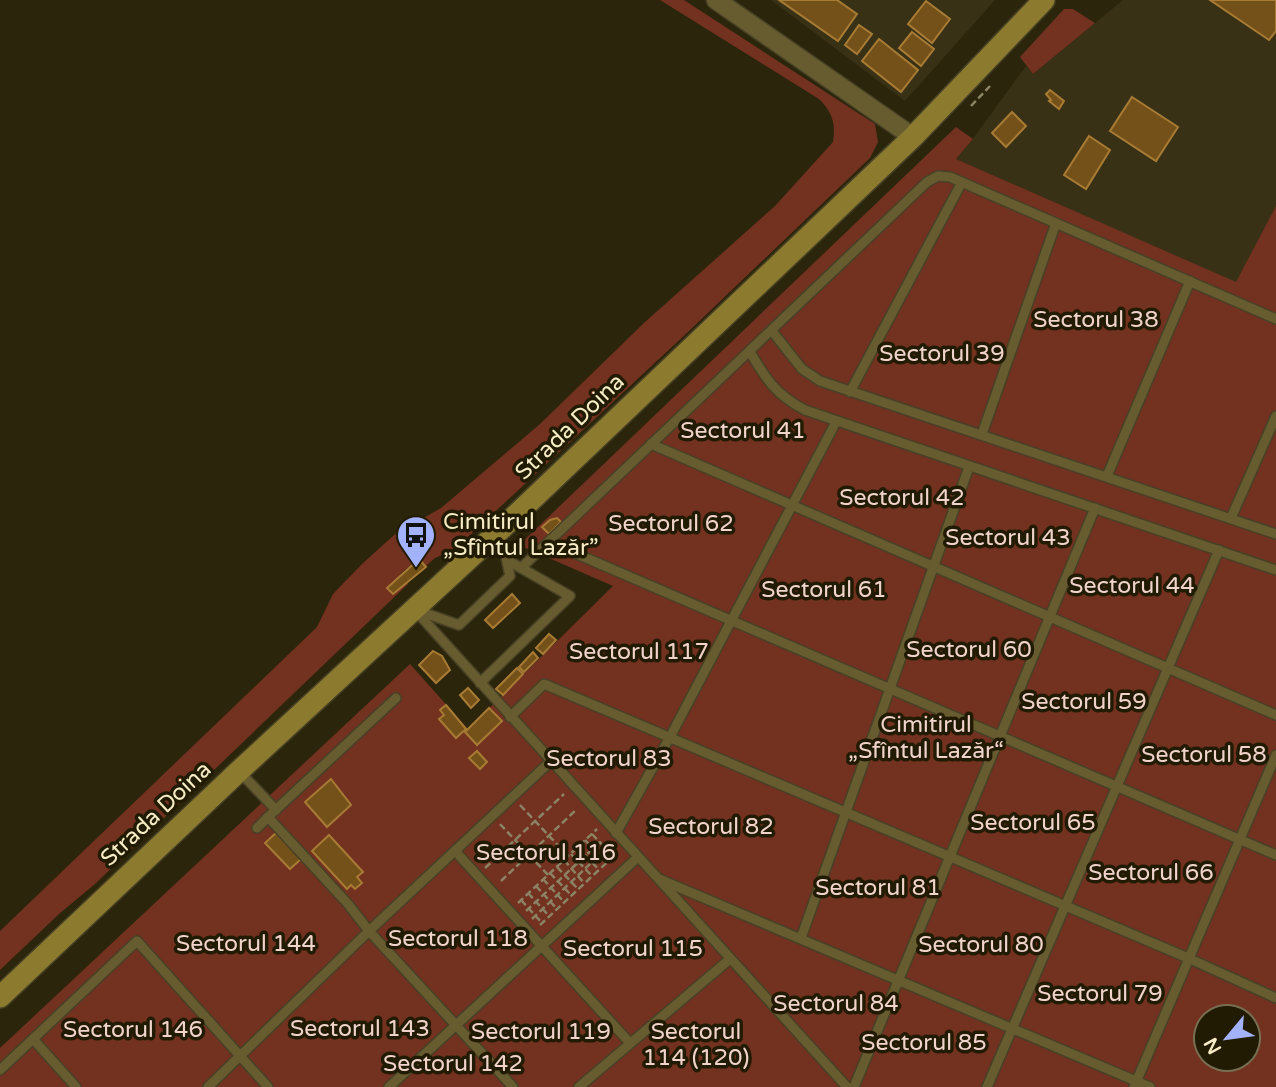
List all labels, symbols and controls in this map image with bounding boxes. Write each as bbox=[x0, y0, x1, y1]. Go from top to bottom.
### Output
park label: Sectorul 38 bbox=[1033, 306, 1159, 334]
park label: Sectorul 39 bbox=[879, 340, 1005, 368]
street label: Strada Doina bbox=[510, 368, 630, 486]
park label: Sectorul 41 bbox=[680, 417, 806, 445]
park label: Sectorul 42 bbox=[839, 484, 965, 512]
place label: Cimitirul „Sfîntul Lazăr” bbox=[443, 508, 598, 562]
park label: Sectorul 62 bbox=[608, 510, 734, 538]
bus stop icon: Cimitirul „Sfîntul Lazăr” bbox=[395, 514, 437, 569]
park label: Sectorul 43 bbox=[945, 524, 1071, 552]
park label: Sectorul 44 bbox=[1069, 572, 1195, 600]
park label: Sectorul 61 bbox=[761, 576, 887, 604]
park label: Sectorul 60 bbox=[906, 636, 1032, 664]
park label: Sectorul 117 bbox=[569, 638, 709, 666]
park label: Sectorul 59 bbox=[1021, 688, 1147, 716]
park label: Cimitirul „Sfîntul Lazăr“ bbox=[848, 711, 1004, 765]
park label: Sectorul 58 bbox=[1141, 741, 1267, 769]
park label: Sectorul 83 bbox=[546, 745, 672, 773]
street label: Strada Doina bbox=[95, 756, 217, 872]
park label: Sectorul 65 bbox=[970, 809, 1096, 837]
park label: Sectorul 82 bbox=[648, 813, 774, 841]
park label: Sectorul 116 bbox=[476, 839, 616, 867]
park label: Sectorul 66 bbox=[1088, 859, 1214, 887]
park label: Sectorul 81 bbox=[815, 874, 941, 902]
park label: Sectorul 118 bbox=[388, 925, 528, 953]
park label: Sectorul 144 bbox=[176, 930, 316, 958]
park label: Sectorul 80 bbox=[918, 931, 1044, 959]
park label: Sectorul 115 bbox=[563, 935, 703, 963]
park label: Sectorul 79 bbox=[1037, 980, 1163, 1008]
park label: Sectorul 84 bbox=[773, 990, 899, 1018]
north arrow bbox=[1192, 1003, 1262, 1073]
park label: Sectorul 143 bbox=[290, 1015, 430, 1043]
park label: Sectorul 146 bbox=[63, 1016, 203, 1044]
park label: Sectorul 119 bbox=[471, 1018, 611, 1046]
park label: Sectorul 114 (120) bbox=[643, 1018, 750, 1072]
park label: Sectorul 85 bbox=[861, 1029, 987, 1057]
text: N bbox=[1200, 1034, 1226, 1058]
park label: Sectorul 142 bbox=[383, 1050, 523, 1078]

